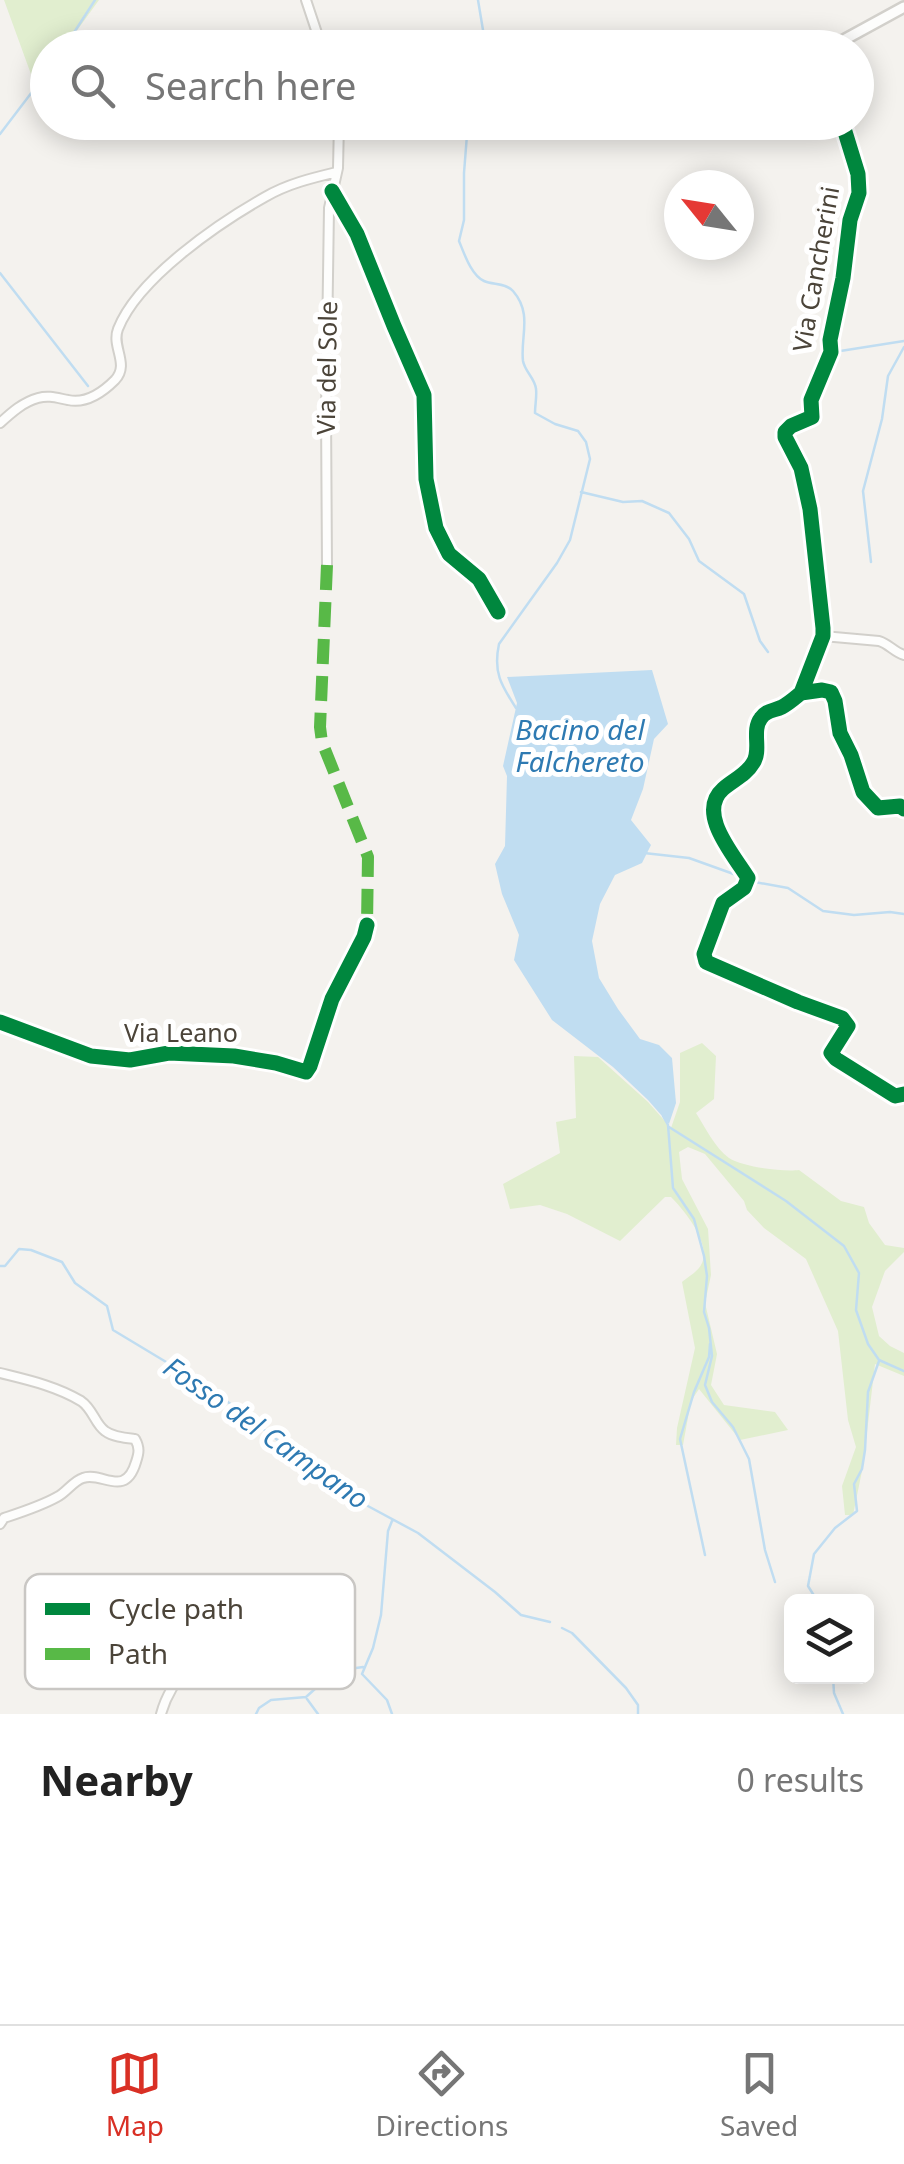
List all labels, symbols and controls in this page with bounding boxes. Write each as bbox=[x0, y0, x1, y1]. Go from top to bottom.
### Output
search box bbox=[30, 30, 874, 140]
icon: search bbox=[65, 58, 120, 113]
text: Search here bbox=[145, 59, 356, 111]
north arrow bbox=[664, 170, 754, 260]
street label: Via Cancherini bbox=[784, 183, 846, 354]
street label: Via del Sole bbox=[308, 301, 344, 435]
water label: Bacino del Falchereto bbox=[515, 710, 645, 780]
street label: Via Leano bbox=[124, 1015, 238, 1049]
water label: Fosso del Campano bbox=[157, 1347, 377, 1517]
legend bbox=[25, 1574, 355, 1689]
text: Cycle path bbox=[108, 1589, 244, 1627]
map controls bbox=[784, 1594, 874, 1684]
button: layers bbox=[784, 1594, 874, 1684]
text: Path bbox=[108, 1634, 168, 1672]
text: Nearby bbox=[40, 1751, 193, 1808]
text: 0 results bbox=[737, 1758, 864, 1801]
tab: Map bbox=[106, 2046, 164, 2144]
tab: Directions bbox=[376, 2046, 508, 2144]
tab: Saved bbox=[720, 2046, 798, 2144]

